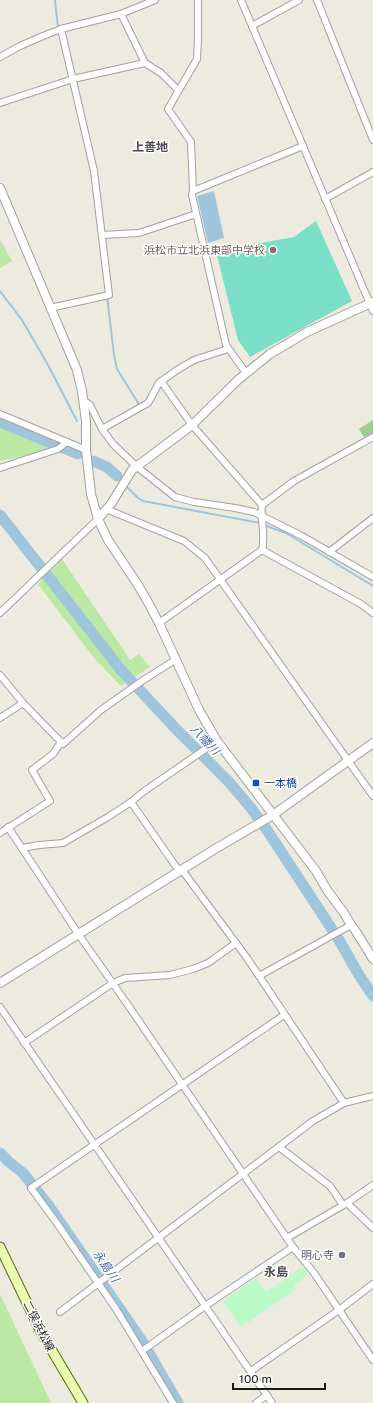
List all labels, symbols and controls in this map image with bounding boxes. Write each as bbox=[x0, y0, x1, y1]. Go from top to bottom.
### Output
district label: 上善地 bbox=[132, 140, 168, 154]
place label: 浜松市立北浜東部中学校 bbox=[144, 244, 265, 256]
marker: 浜松市立北浜東部中学校 bbox=[268, 245, 278, 255]
water label: 八幡川 bbox=[188, 722, 224, 759]
place label: 一本橋 bbox=[264, 777, 297, 789]
marker: 一本橋 bbox=[251, 778, 261, 788]
water label: 永島川 bbox=[90, 1247, 123, 1286]
place label: 明心寺 bbox=[301, 1249, 334, 1261]
marker: 明心寺 bbox=[337, 1250, 347, 1260]
district label: 永島 bbox=[264, 1265, 288, 1279]
street label: 二俣浜松線 bbox=[21, 1299, 57, 1353]
scale bar bbox=[233, 1365, 325, 1391]
text: 100 m bbox=[239, 1372, 272, 1386]

